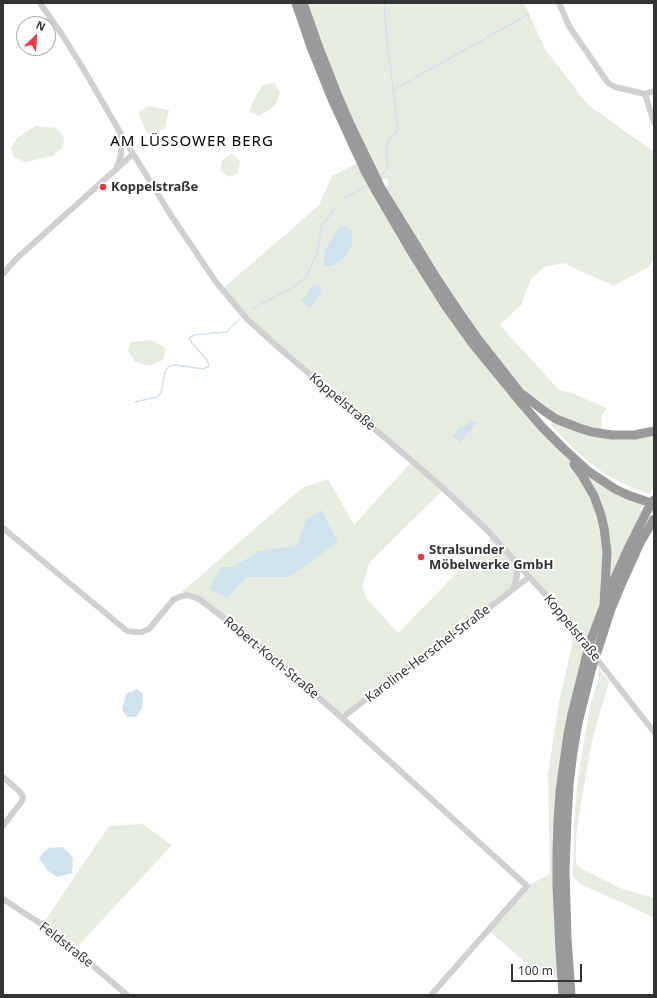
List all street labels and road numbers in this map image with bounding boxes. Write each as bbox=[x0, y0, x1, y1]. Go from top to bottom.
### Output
street label: Koppelstraße bbox=[306, 370, 378, 434]
street label: Koppelstraße bbox=[540, 591, 604, 665]
street label: Karoline-Herschel-Straße bbox=[363, 602, 493, 706]
street label: Robert-Koch-Straße bbox=[220, 614, 322, 702]
street label: Feldstraße bbox=[36, 919, 96, 971]

